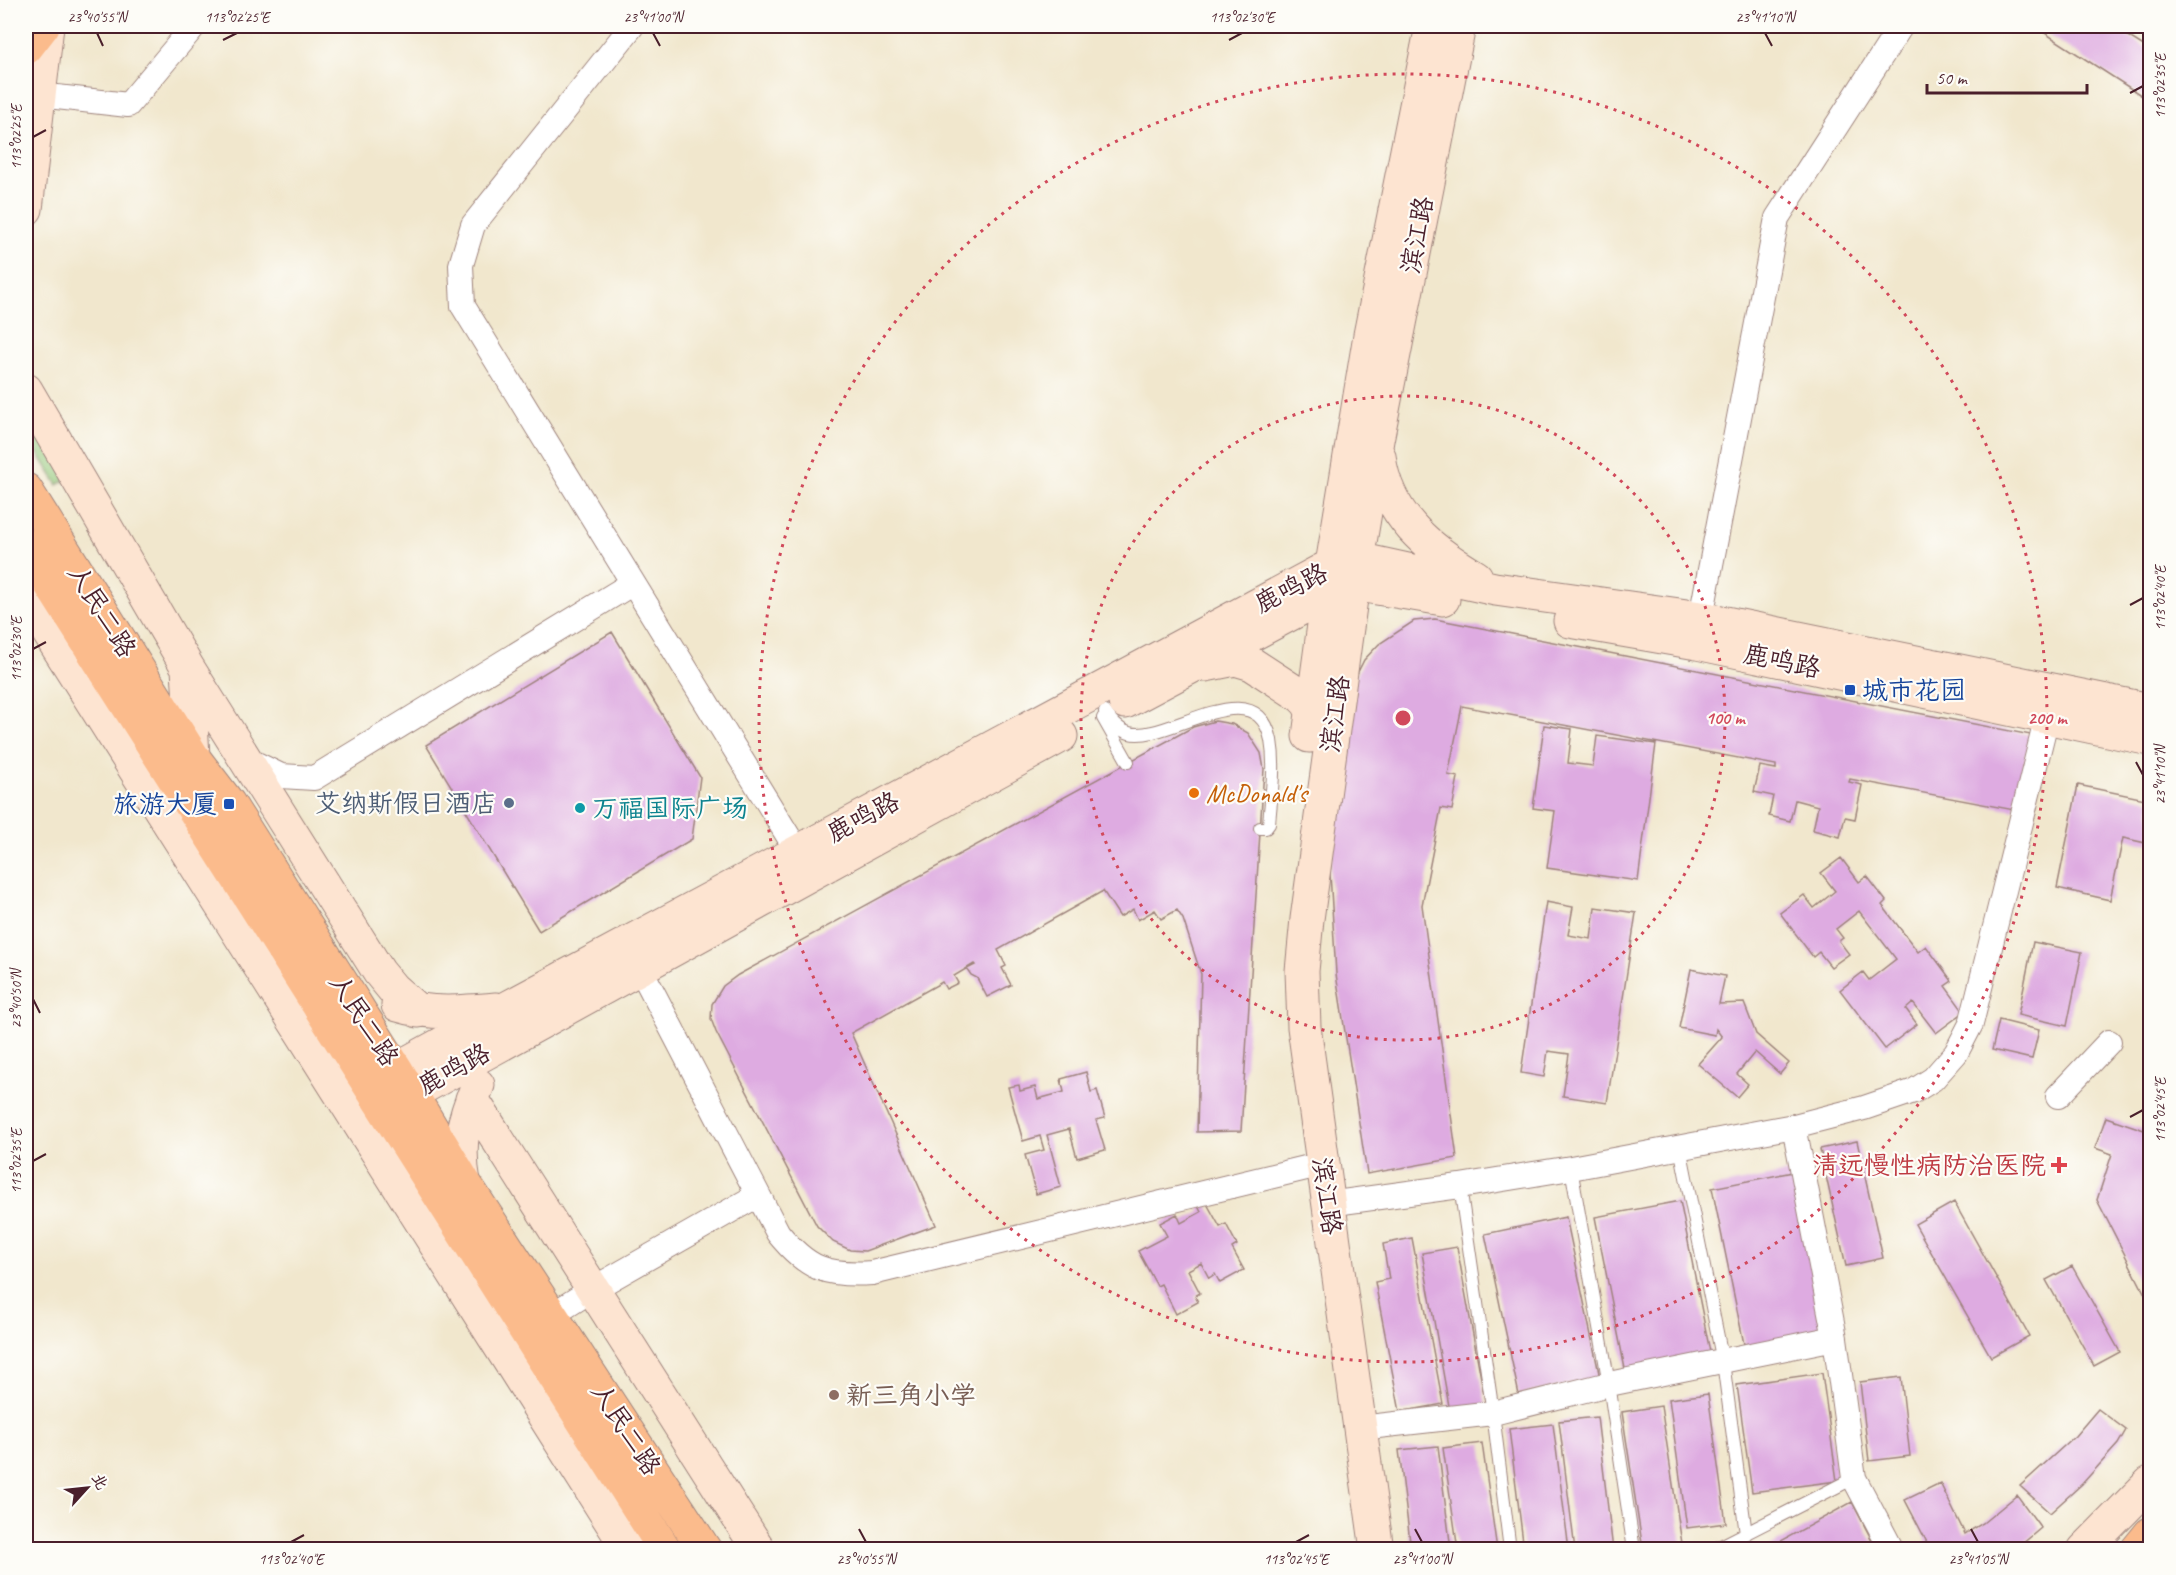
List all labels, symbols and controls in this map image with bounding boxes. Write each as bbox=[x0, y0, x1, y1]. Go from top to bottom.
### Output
text: 23°40'55"N bbox=[67, 8, 130, 27]
text: 113°02'25"E bbox=[205, 8, 271, 27]
text: 23°41'00"N bbox=[623, 8, 686, 27]
text: 113°02'30"E bbox=[1210, 8, 1276, 27]
text: 23°41'10"N bbox=[1735, 8, 1798, 27]
text: 113°02'35"E bbox=[2151, 52, 2170, 118]
scale bar bbox=[1927, 57, 2088, 95]
text: 50 m bbox=[1936, 67, 1969, 89]
text: 113°02'25"E bbox=[7, 103, 26, 169]
street label: 滨江路 bbox=[1393, 194, 1441, 276]
street label: 鹿鸣路 bbox=[1249, 556, 1333, 620]
street label: 人民二路 bbox=[60, 558, 144, 664]
text: 113°02'40"E bbox=[2151, 564, 2170, 630]
text: 113°02'30"E bbox=[7, 615, 26, 681]
street label: 鹿鸣路 bbox=[1740, 637, 1824, 685]
street label: 滨江路 bbox=[1313, 673, 1357, 755]
place label: 城市花园 bbox=[1862, 674, 1966, 707]
marker: 城市花园 bbox=[1843, 683, 1857, 697]
text: 100 m bbox=[1706, 707, 1746, 729]
text: 200 m bbox=[2028, 707, 2068, 729]
centre of rings bbox=[1393, 708, 1413, 728]
text: 23°41'10"N bbox=[2151, 742, 2170, 805]
place label: McDonald's bbox=[1206, 777, 1309, 810]
street label: 鹿鸣路 bbox=[821, 784, 905, 850]
marker: McDonald's bbox=[1187, 786, 1201, 800]
place label: 艾纳斯假日酒店 bbox=[315, 787, 497, 820]
place label: 旅游大厦 bbox=[113, 788, 217, 821]
place label: 万福国际广场 bbox=[592, 792, 748, 825]
marker: 艾纳斯假日酒店 bbox=[502, 796, 516, 810]
marker: 旅游大厦 bbox=[222, 797, 236, 811]
marker: 万福国际广场 bbox=[573, 801, 587, 815]
text: 23°40'50"N bbox=[7, 966, 26, 1029]
street label: 人民二路 bbox=[322, 967, 406, 1073]
street label: 鹿鸣路 bbox=[412, 1036, 496, 1102]
text: 113°02'45"E bbox=[2151, 1076, 2170, 1142]
text: 113°02'35"E bbox=[7, 1127, 26, 1193]
place label: 清远慢性病防治医院 bbox=[1812, 1149, 2046, 1182]
street label: 滨江路 bbox=[1305, 1155, 1349, 1237]
marker: 清远慢性病防治医院 bbox=[2050, 1156, 2068, 1174]
street label: 人民二路 bbox=[584, 1376, 668, 1482]
place label: 新三角小学 bbox=[846, 1379, 976, 1412]
marker: 新三角小学 bbox=[827, 1388, 841, 1402]
north arrow bbox=[57, 1458, 117, 1518]
text: 北 bbox=[87, 1470, 112, 1493]
text: 113°02'40"E bbox=[259, 1550, 325, 1569]
text: 23°40'55"N bbox=[836, 1550, 899, 1569]
text: 113°02'45"E bbox=[1264, 1550, 1330, 1569]
text: 23°41'00"N bbox=[1392, 1550, 1455, 1569]
text: 23°41'05"N bbox=[1948, 1550, 2011, 1569]

